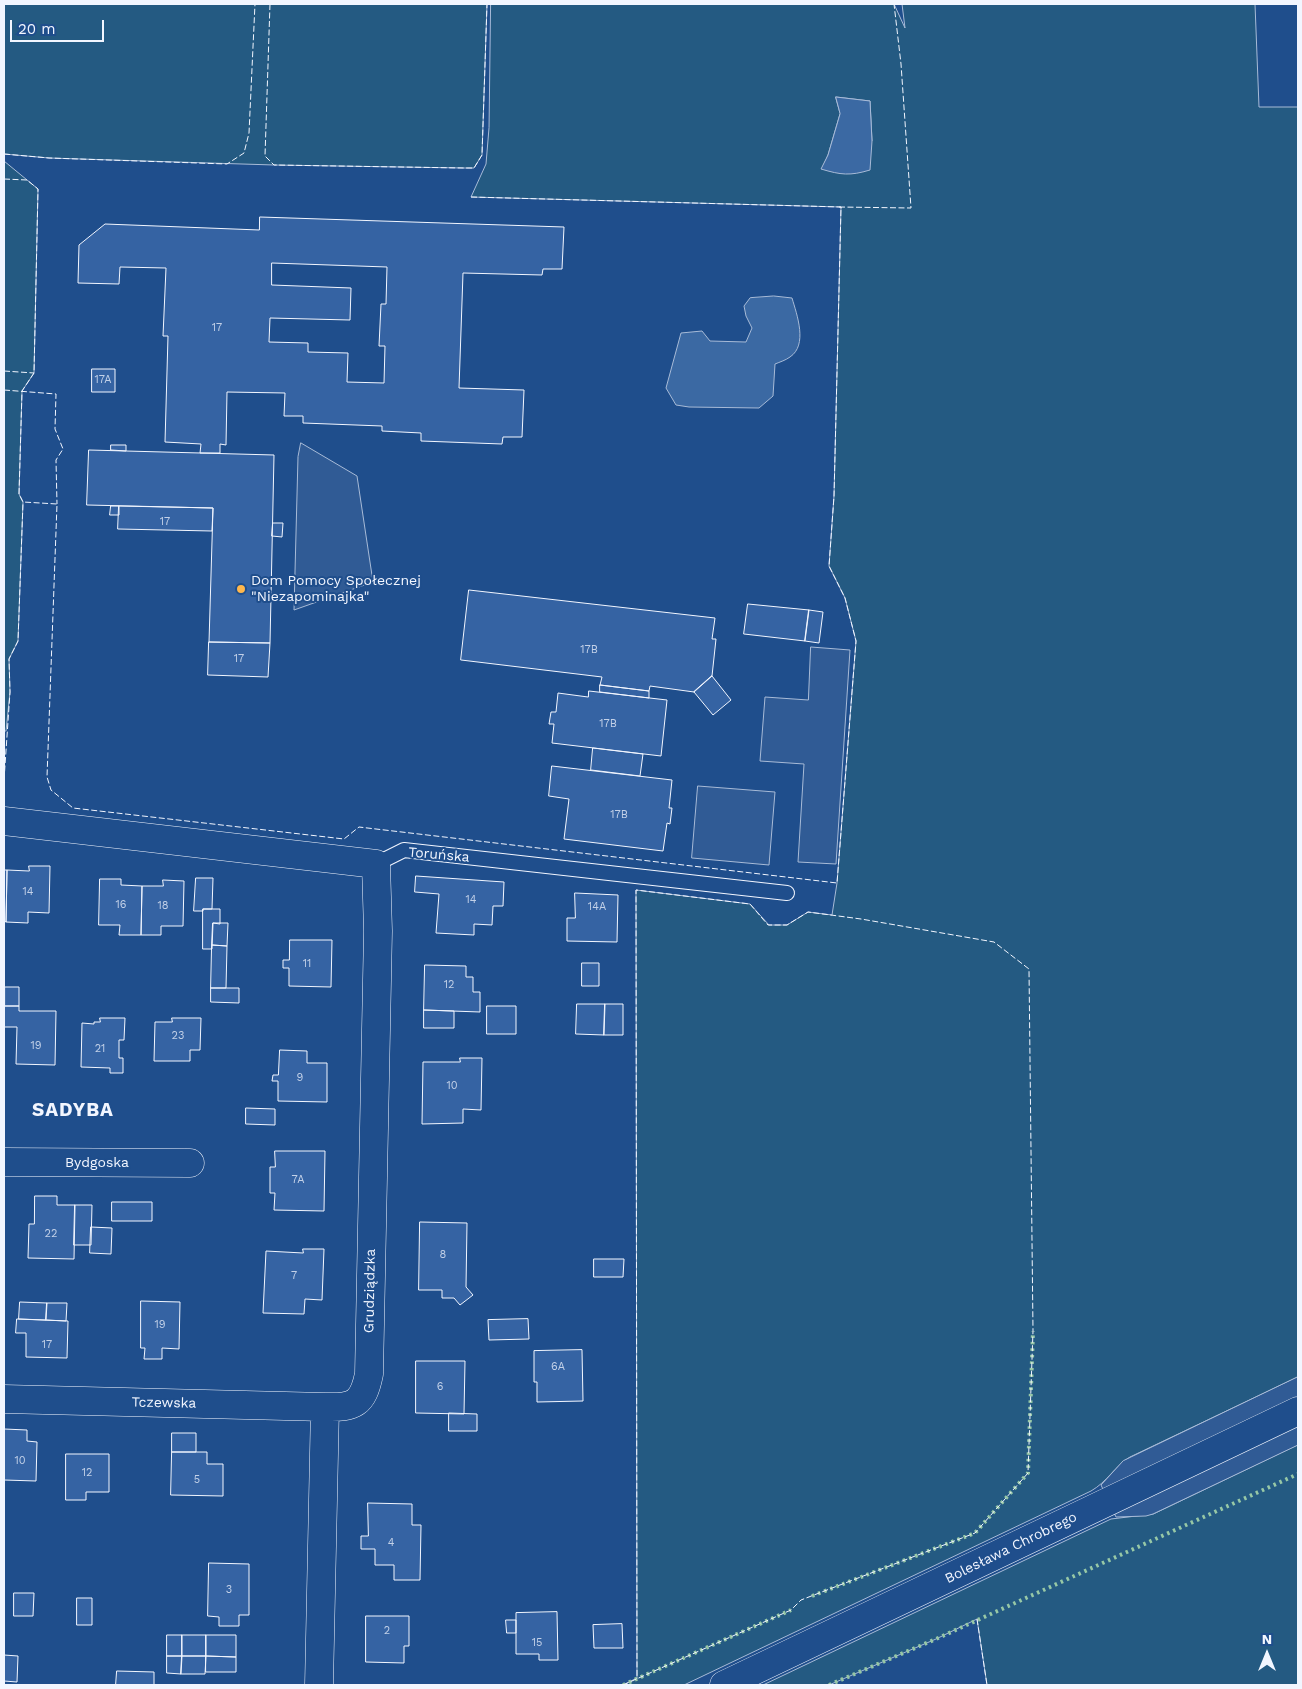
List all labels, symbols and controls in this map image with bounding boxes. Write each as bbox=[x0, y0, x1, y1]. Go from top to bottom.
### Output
scale bar bbox=[12, 10, 106, 42]
text: 20 m bbox=[18, 20, 56, 38]
house number: 17 bbox=[212, 321, 222, 335]
house number: 17A bbox=[94, 373, 112, 387]
house number: 17 bbox=[160, 515, 170, 529]
place label: Dom Pomocy Społecznej "Niezapominajka" bbox=[251, 573, 421, 606]
marker: Dom Pomocy Społecznej "Niezapominajka" bbox=[235, 583, 247, 595]
house number: 17B bbox=[580, 643, 598, 657]
house number: 17 bbox=[234, 652, 244, 666]
house number: 17B bbox=[599, 717, 617, 731]
house number: 17B bbox=[610, 808, 628, 822]
street label: Toruńska bbox=[408, 844, 470, 866]
house number: 14 bbox=[22, 885, 34, 899]
house number: 14 bbox=[465, 893, 477, 907]
house number: 16 bbox=[116, 898, 126, 912]
house number: 18 bbox=[157, 899, 169, 913]
house number: 14A bbox=[588, 900, 606, 914]
house number: 11 bbox=[303, 957, 311, 971]
house number: 12 bbox=[444, 978, 454, 992]
house number: 23 bbox=[172, 1029, 184, 1043]
house number: 19 bbox=[30, 1039, 42, 1053]
house number: 21 bbox=[95, 1042, 105, 1056]
house number: 9 bbox=[297, 1071, 303, 1085]
house number: 10 bbox=[446, 1079, 458, 1093]
district label: SADYBA bbox=[31, 1099, 115, 1121]
street label: Bydgoska bbox=[65, 1155, 129, 1171]
house number: 7A bbox=[292, 1173, 304, 1187]
house number: 22 bbox=[45, 1227, 57, 1241]
house number: 8 bbox=[440, 1248, 446, 1262]
street label: Grudziądzka bbox=[361, 1249, 379, 1333]
house number: 7 bbox=[291, 1269, 297, 1283]
house number: 19 bbox=[154, 1318, 166, 1332]
house number: 17 bbox=[42, 1338, 52, 1352]
house number: 6A bbox=[551, 1360, 565, 1374]
house number: 6 bbox=[437, 1380, 443, 1394]
street label: Tczewska bbox=[132, 1394, 196, 1412]
house number: 10 bbox=[14, 1454, 26, 1468]
house number: 12 bbox=[82, 1466, 92, 1480]
house number: 5 bbox=[194, 1473, 200, 1487]
street label: Bolesława Chrobrego bbox=[942, 1509, 1080, 1587]
house number: 4 bbox=[388, 1536, 394, 1550]
house number: 3 bbox=[226, 1583, 232, 1597]
house number: 2 bbox=[384, 1624, 390, 1638]
north arrow bbox=[1242, 1629, 1292, 1679]
text: N bbox=[1262, 1631, 1272, 1647]
house number: 15 bbox=[532, 1636, 542, 1650]

